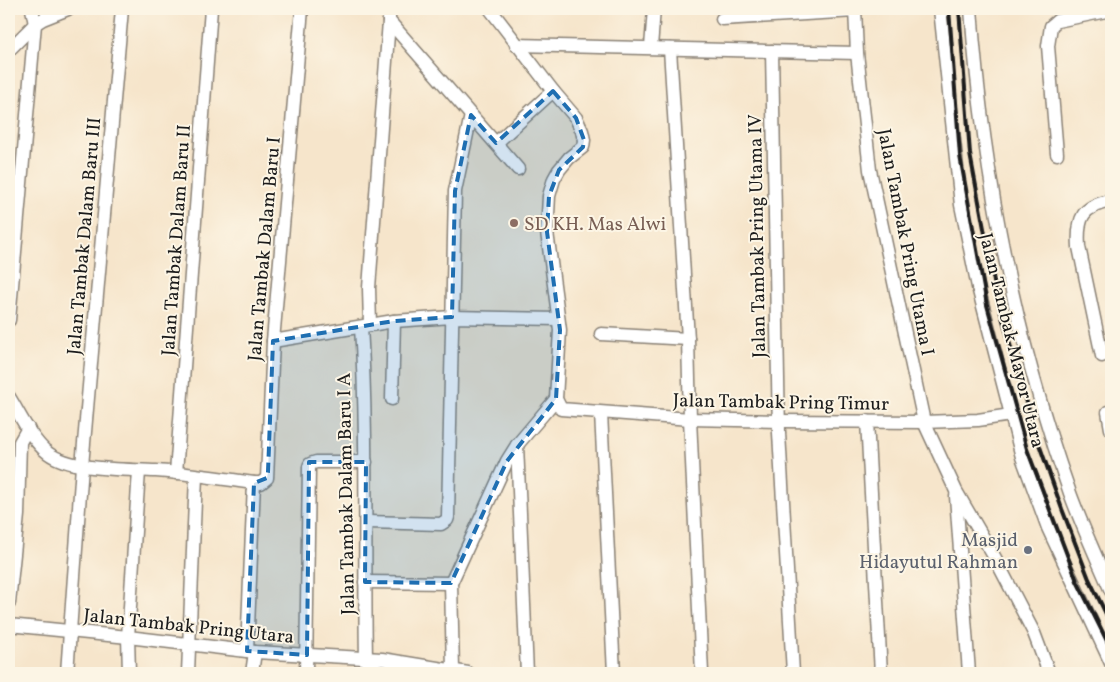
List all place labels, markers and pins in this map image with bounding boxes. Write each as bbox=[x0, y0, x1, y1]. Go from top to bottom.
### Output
place label: SD KH. Mas Alwi bbox=[524, 212, 666, 238]
marker: SD KH. Mas Alwi bbox=[508, 217, 520, 229]
place label: Masjid Hidayutul Rahman bbox=[859, 528, 1018, 576]
marker: Masjid Hidayutul Rahman bbox=[1022, 544, 1034, 556]

